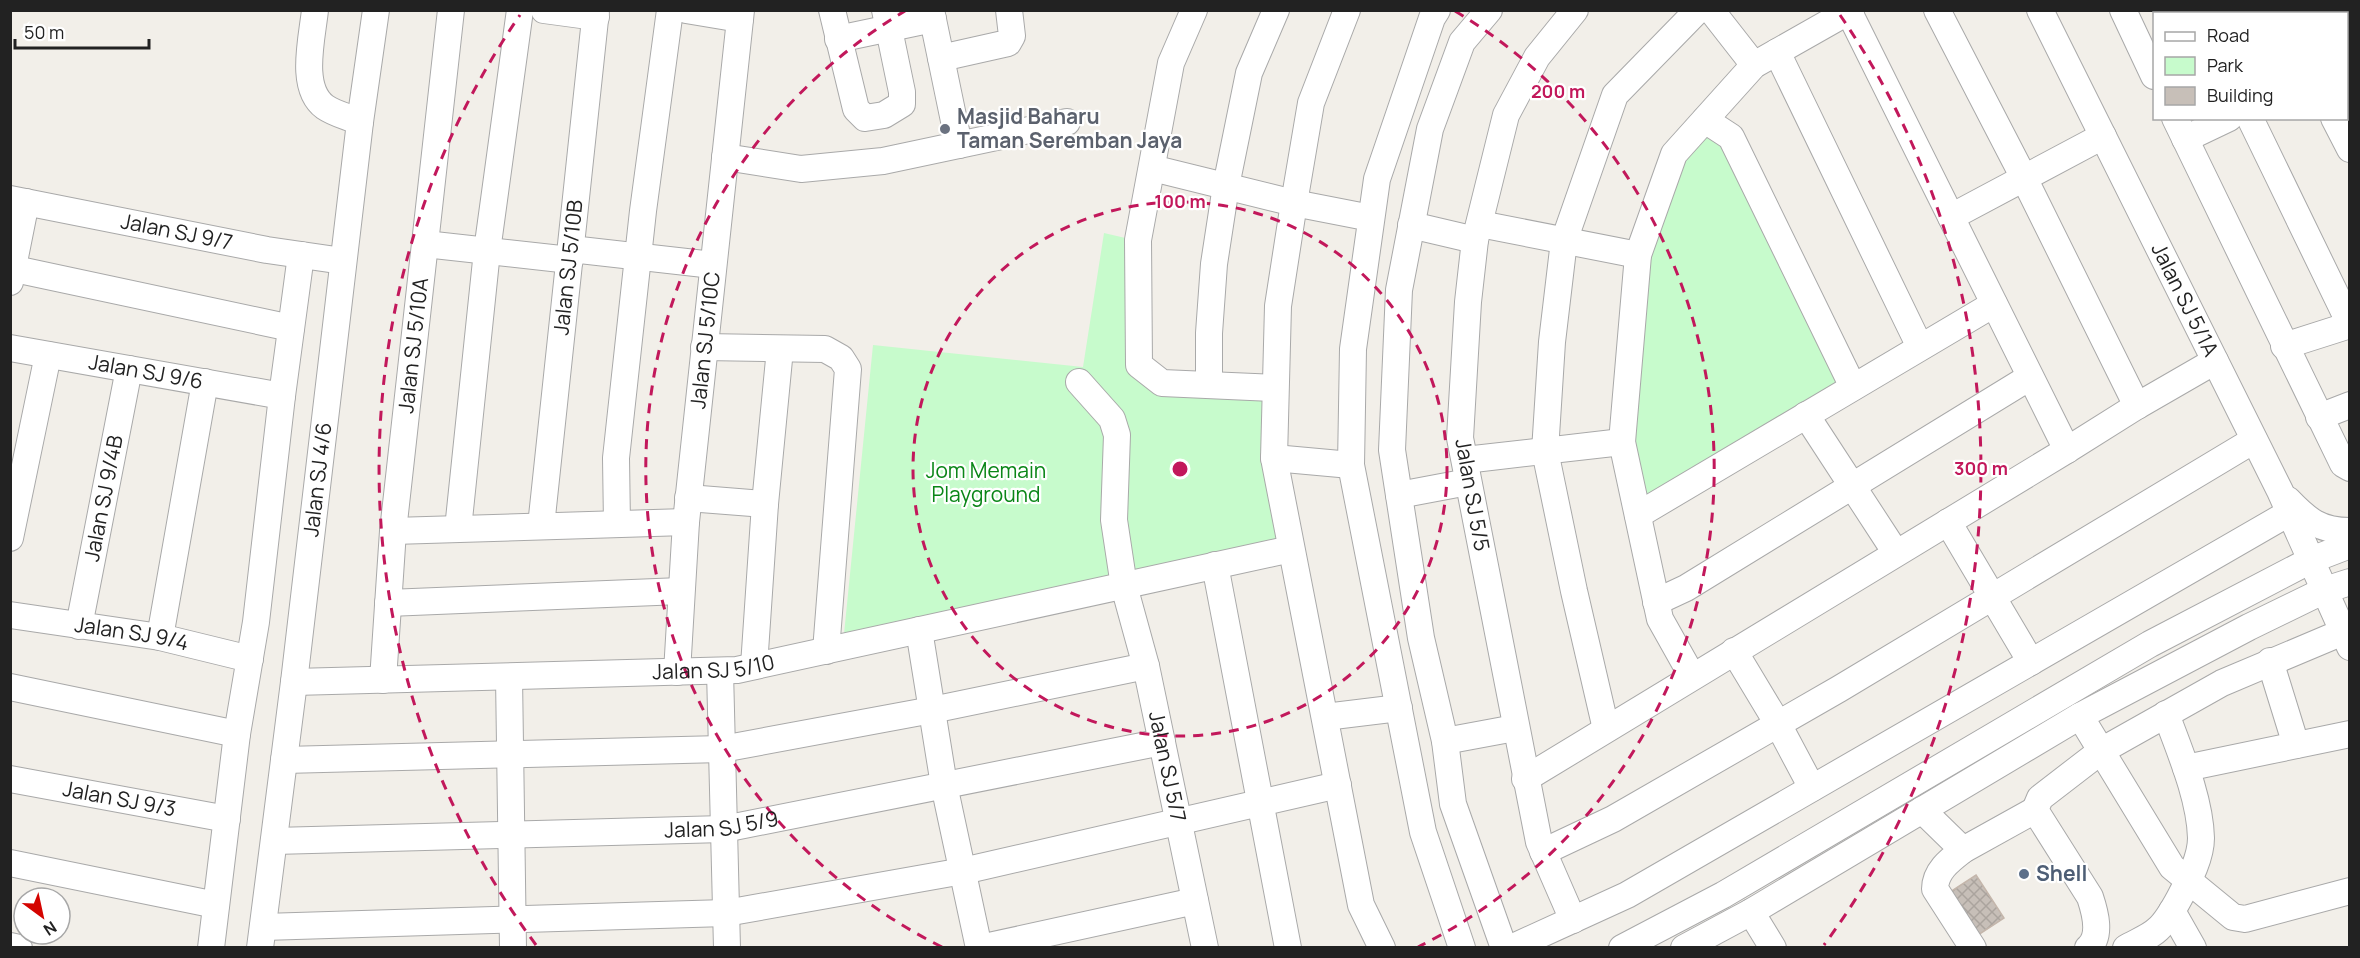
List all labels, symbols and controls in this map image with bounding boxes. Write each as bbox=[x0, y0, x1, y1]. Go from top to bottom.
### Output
scale bar bbox=[15, 12, 148, 50]
legend bbox=[2153, 12, 2348, 120]
text: 50 m bbox=[24, 20, 64, 44]
text: Road bbox=[2207, 23, 2250, 47]
text: Park bbox=[2207, 53, 2244, 77]
text: 200 m bbox=[1531, 79, 1585, 103]
text: Building bbox=[2207, 83, 2273, 107]
place label: Masjid Baharu Taman Seremban Jaya bbox=[957, 102, 1182, 154]
marker: Masjid Baharu Taman Seremban Jaya bbox=[938, 122, 952, 136]
text: 100 m bbox=[1154, 189, 1206, 213]
street label: Jalan SJ 5/10B bbox=[546, 198, 589, 336]
street label: Jalan SJ 9/7 bbox=[119, 206, 235, 256]
street label: Jalan SJ 5/1A bbox=[2145, 238, 2226, 361]
street label: Jalan SJ 5/10C bbox=[683, 270, 726, 410]
street label: Jalan SJ 5/10A bbox=[391, 276, 434, 415]
street label: Jalan SJ 9/6 bbox=[87, 347, 206, 395]
street label: Jalan SJ 4/6 bbox=[296, 421, 338, 538]
street label: Jalan SJ 9/4B bbox=[77, 433, 129, 564]
street label: Jalan SJ 5/5 bbox=[1449, 436, 1497, 553]
park label: Jom Memain Playground bbox=[926, 456, 1046, 508]
text: 300 m bbox=[1954, 456, 2008, 480]
centre of rings bbox=[1170, 459, 1190, 479]
street label: Jalan SJ 9/4 bbox=[73, 610, 192, 657]
street label: Jalan SJ 5/10 bbox=[652, 647, 777, 685]
street label: Jalan SJ 5/7 bbox=[1143, 709, 1193, 824]
street label: Jalan SJ 9/3 bbox=[61, 774, 178, 822]
street label: Jalan SJ 5/9 bbox=[664, 804, 781, 844]
place label: Shell bbox=[2036, 859, 2087, 887]
marker: Shell bbox=[2017, 867, 2031, 881]
north arrow bbox=[12, 886, 72, 946]
text: N bbox=[39, 916, 61, 941]

